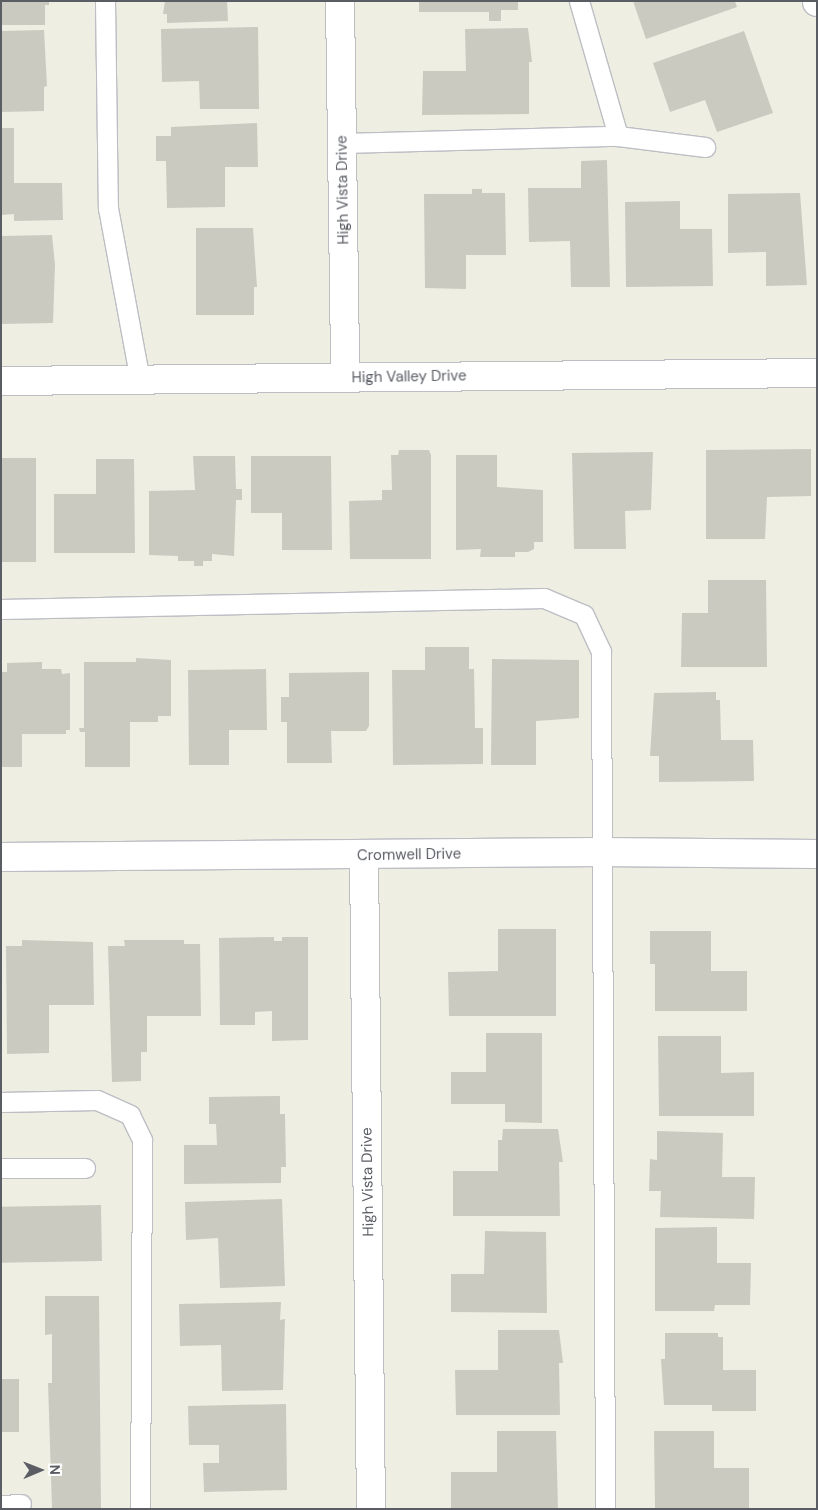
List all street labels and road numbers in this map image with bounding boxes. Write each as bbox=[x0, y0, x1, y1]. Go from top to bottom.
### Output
street label: High Vista Drive bbox=[333, 135, 353, 245]
street label: High Valley Drive bbox=[351, 367, 467, 387]
street label: Cromwell Drive bbox=[357, 845, 461, 865]
street label: High Vista Drive bbox=[358, 1127, 378, 1237]

